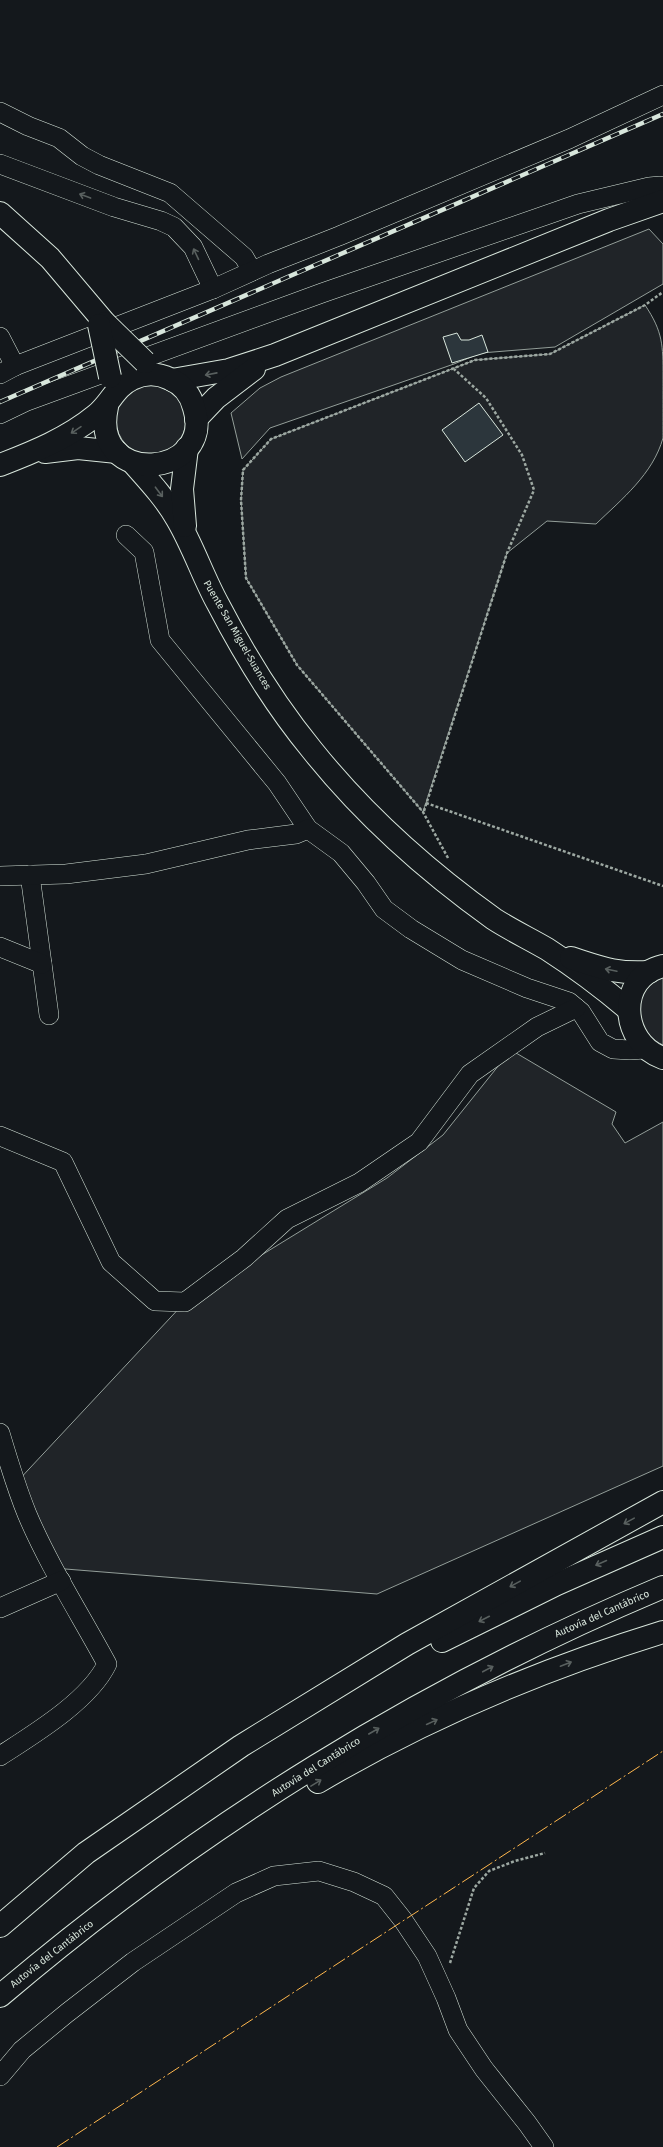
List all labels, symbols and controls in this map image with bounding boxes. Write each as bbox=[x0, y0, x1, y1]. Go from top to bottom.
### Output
one-way arrow bbox=[79, 191, 91, 199]
one-way arrow bbox=[192, 248, 199, 260]
one-way arrow bbox=[205, 370, 218, 378]
one-way arrow bbox=[70, 426, 81, 434]
one-way arrow bbox=[155, 486, 163, 497]
street label: Puente San Miguel-Suances bbox=[201, 578, 273, 692]
one-way arrow bbox=[604, 966, 617, 974]
one-way arrow bbox=[623, 1518, 635, 1525]
one-way arrow bbox=[596, 1560, 608, 1568]
one-way arrow bbox=[509, 1580, 521, 1588]
street label: Autovía del Cantábrico bbox=[552, 1587, 651, 1640]
one-way arrow bbox=[478, 1616, 490, 1623]
one-way arrow bbox=[560, 1660, 572, 1668]
one-way arrow bbox=[482, 1664, 494, 1672]
one-way arrow bbox=[425, 1718, 437, 1725]
one-way arrow bbox=[368, 1727, 380, 1735]
street label: Autovía del Cantábrico bbox=[269, 1734, 363, 1799]
one-way arrow bbox=[310, 1778, 322, 1786]
street label: Autovía del Cantábrico bbox=[7, 1917, 96, 1990]

